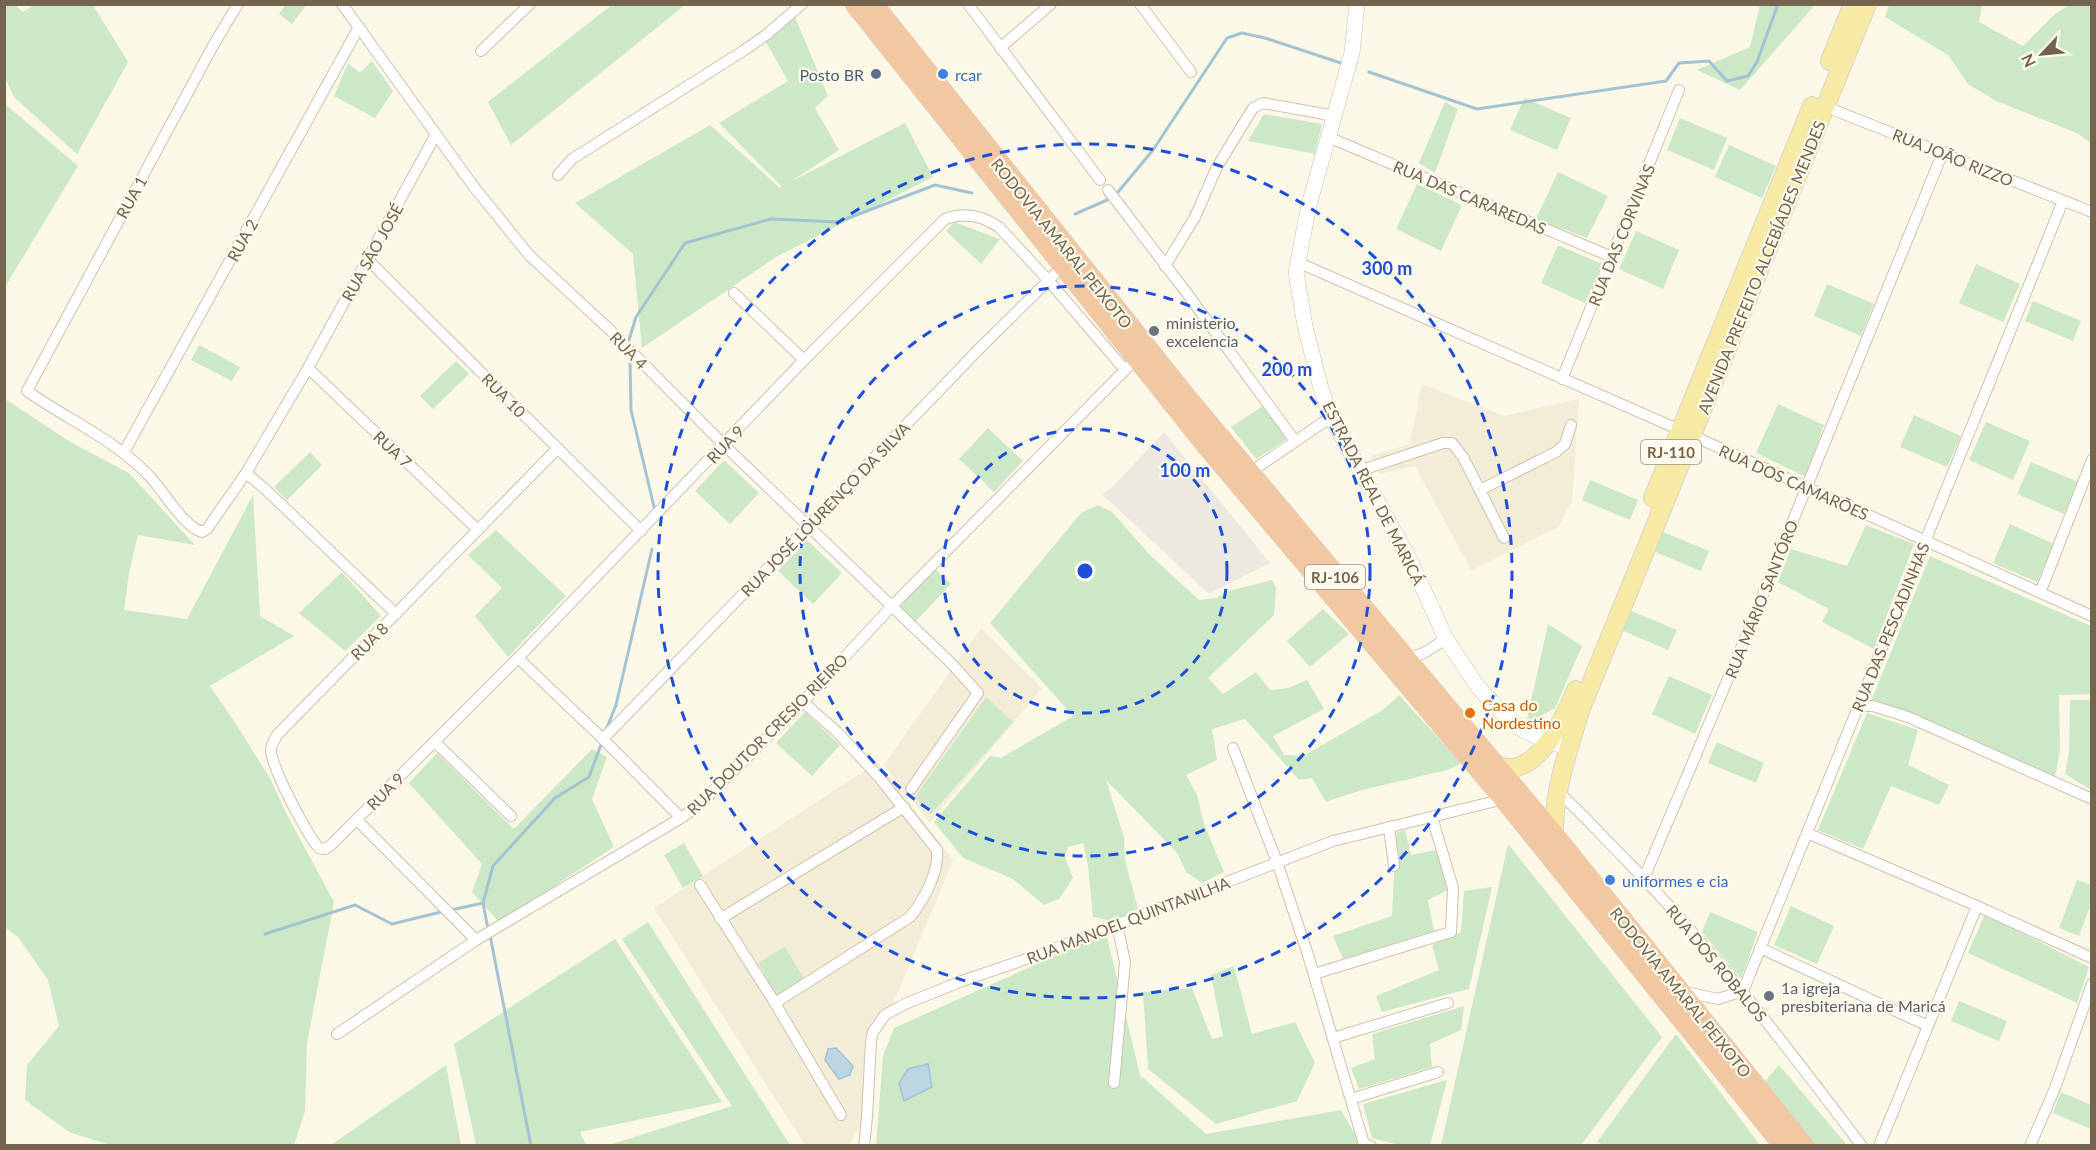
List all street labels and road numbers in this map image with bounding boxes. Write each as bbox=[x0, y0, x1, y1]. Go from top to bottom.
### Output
street label: AVENIDA PREFEITO ALCEBÍADES MENDES bbox=[1693, 118, 1829, 416]
street label: RUA JOÃO RIZZO bbox=[1890, 124, 2016, 190]
street label: RODOVIA AMARAL PEIXOTO bbox=[988, 154, 1137, 332]
street label: RUA DAS CARAREDAS bbox=[1391, 156, 1549, 238]
street label: RUA DAS CORVINAS bbox=[1584, 161, 1658, 309]
street label: RUA 1 bbox=[112, 173, 150, 221]
street label: RUA SÃO JOSÉ bbox=[337, 200, 407, 304]
street label: RUA 2 bbox=[223, 216, 261, 264]
street label: RUA 4 bbox=[606, 327, 652, 373]
street label: RUA 10 bbox=[478, 369, 530, 421]
street label: ESTRADA REAL DE MARICÁ bbox=[1319, 398, 1429, 588]
street label: RUA JOSÉ LOURENÇO DA SILVA bbox=[737, 418, 914, 600]
street label: RUA 9 bbox=[702, 421, 748, 467]
street label: RUA 7 bbox=[370, 427, 416, 471]
road number: RJ-110 bbox=[1641, 440, 1701, 464]
street label: RUA DOS CAMARÕES bbox=[1716, 440, 1872, 524]
street label: RUA MÁRIO SANTÓRO bbox=[1721, 517, 1802, 681]
street label: RUA DAS PESCADINHAS bbox=[1847, 540, 1933, 714]
road number: RJ-106 bbox=[1305, 565, 1365, 589]
street label: RUA 8 bbox=[346, 618, 392, 664]
street label: RUA DOUTOR CRESIO RIEIRO bbox=[683, 650, 851, 818]
street label: RUA 9 bbox=[362, 768, 408, 814]
street label: RUA MANOEL QUINTANILHA bbox=[1024, 872, 1232, 968]
street label: RUA DOS ROBALOS bbox=[1663, 901, 1771, 1025]
street label: RODOVIA AMARAL PEIXOTO bbox=[1607, 903, 1756, 1081]

